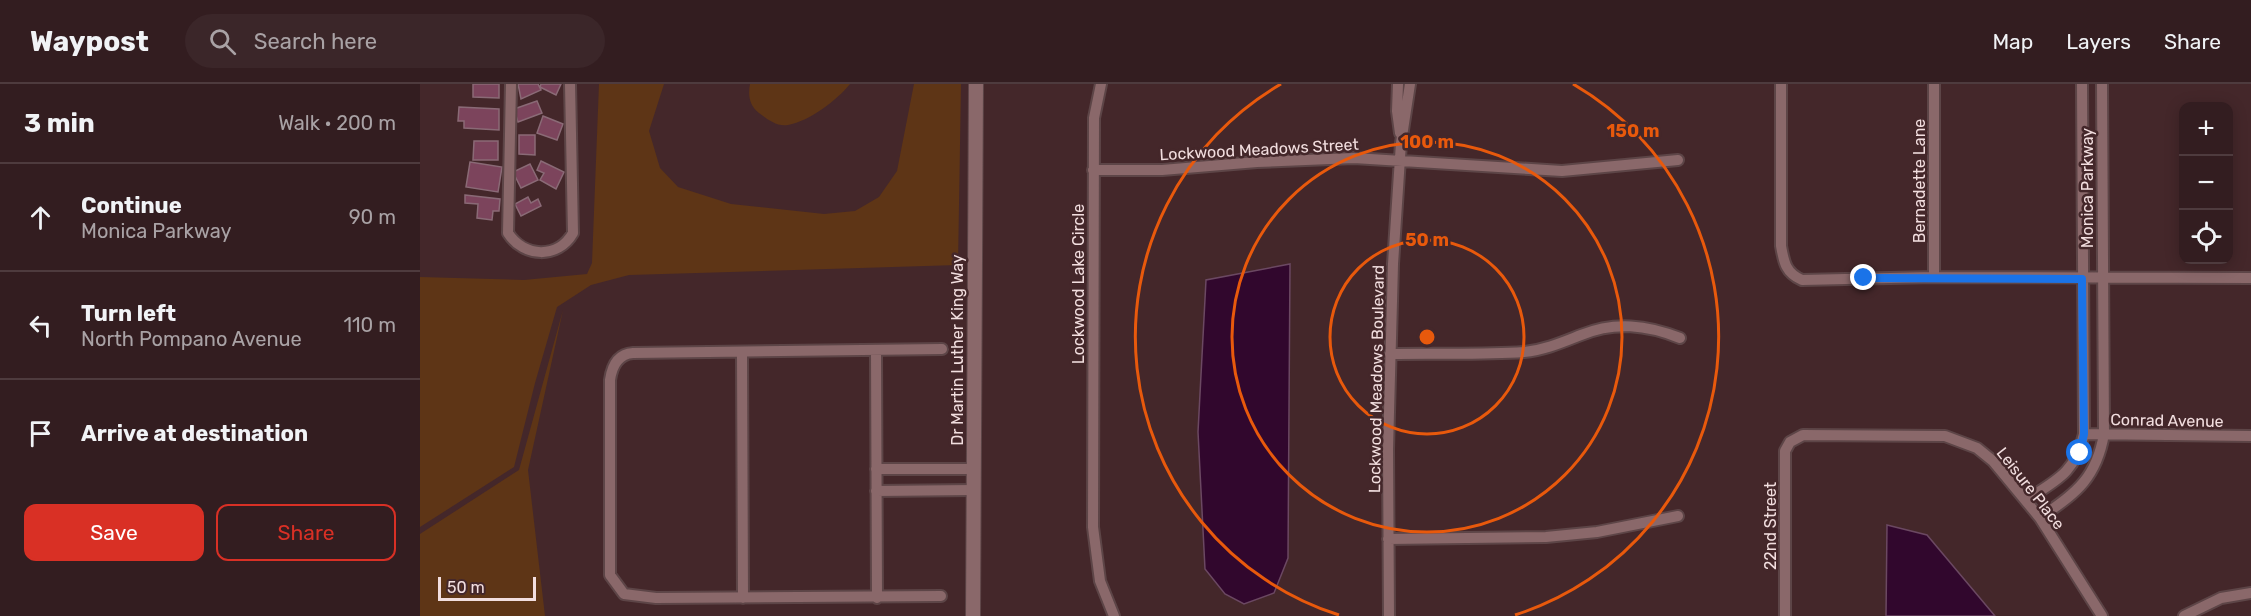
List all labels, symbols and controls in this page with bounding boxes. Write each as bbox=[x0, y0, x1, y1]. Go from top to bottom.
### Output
search box bbox=[185, 14, 605, 68]
text: Waypost bbox=[30, 25, 149, 58]
icon: search bbox=[206, 25, 239, 58]
text: Search here bbox=[254, 28, 377, 55]
text: Map bbox=[1992, 29, 2033, 54]
text: Layers bbox=[2066, 29, 2131, 54]
text: Share bbox=[2164, 29, 2221, 54]
map controls bbox=[2179, 102, 2233, 264]
button: + bbox=[2179, 102, 2233, 156]
text: 3 min bbox=[24, 108, 95, 139]
text: Walk · 200 m bbox=[278, 111, 396, 135]
street label: Bernadette Lane bbox=[1910, 119, 1929, 243]
text: 150 m bbox=[1606, 120, 1660, 142]
street label: Monica Parkway bbox=[2078, 128, 2097, 248]
text: 100 m bbox=[1400, 131, 1454, 153]
street label: Lockwood Meadows Street bbox=[1159, 135, 1359, 164]
button: − bbox=[2179, 156, 2233, 210]
text: Continue bbox=[81, 192, 182, 219]
icon: ahead bbox=[24, 201, 57, 234]
street label: Lockwood Lake Circle bbox=[1069, 204, 1088, 364]
text: 90 m bbox=[349, 205, 396, 229]
button: locate bbox=[2179, 210, 2233, 264]
text: Monica Parkway bbox=[81, 219, 232, 243]
text: 50 m bbox=[1405, 229, 1449, 251]
street label: Dr Martin Luther King Way bbox=[948, 254, 967, 446]
route end bbox=[1850, 264, 1876, 290]
street label: Lockwood Meadows Boulevard bbox=[1365, 265, 1388, 493]
text: Turn left bbox=[81, 300, 176, 327]
icon: left bbox=[24, 309, 57, 342]
text: 110 m bbox=[344, 313, 396, 337]
text: North Pompano Avenue bbox=[81, 327, 302, 351]
centre of rings bbox=[1417, 327, 1437, 347]
street label: Conrad Avenue bbox=[2110, 410, 2224, 431]
icon: arrive bbox=[24, 417, 57, 450]
text: Arrive at destination bbox=[81, 420, 308, 447]
route start bbox=[2066, 439, 2092, 465]
street label: Leisure Place bbox=[1993, 443, 2069, 533]
street label: 22nd Street bbox=[1761, 482, 1780, 570]
button: Save bbox=[24, 504, 204, 561]
button: Share bbox=[216, 504, 396, 561]
scale bar bbox=[438, 574, 536, 602]
text: 50 m bbox=[447, 578, 485, 597]

